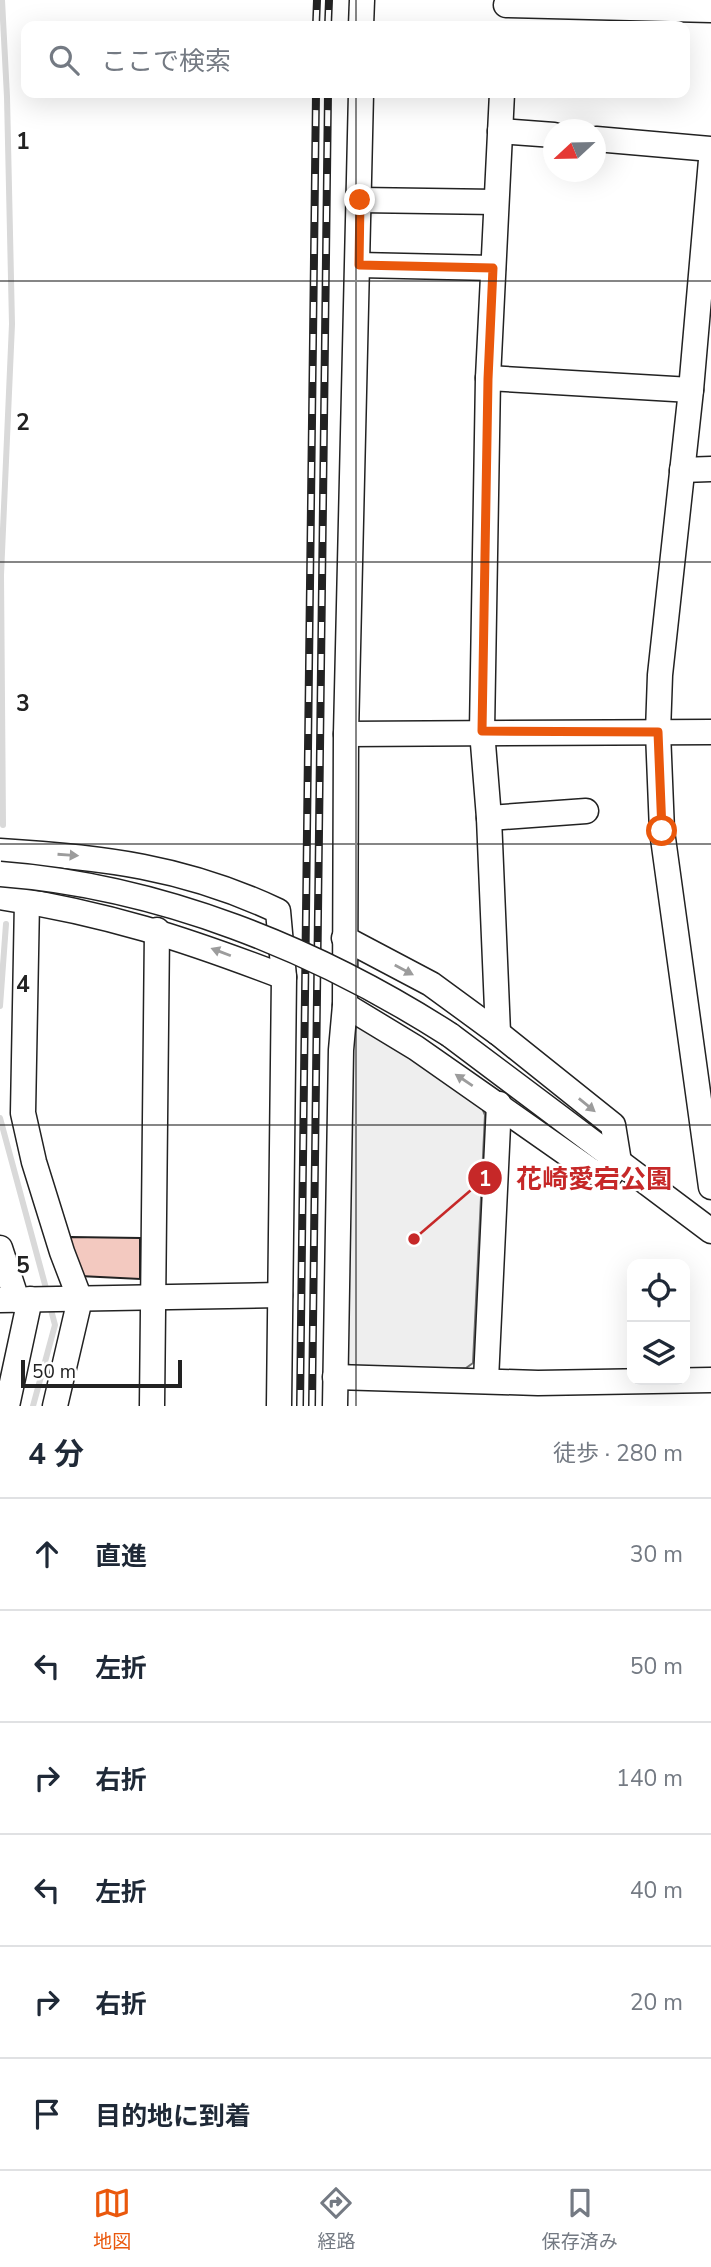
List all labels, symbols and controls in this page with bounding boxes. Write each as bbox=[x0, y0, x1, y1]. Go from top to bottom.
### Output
search box bbox=[21, 21, 690, 98]
icon: search bbox=[45, 41, 83, 79]
text: ここで検索 bbox=[101, 44, 231, 79]
north arrow bbox=[543, 119, 606, 182]
text: 1 bbox=[16, 126, 30, 157]
route end bbox=[344, 184, 375, 215]
text: 2 bbox=[16, 407, 30, 438]
text: 3 bbox=[16, 688, 30, 719]
route start bbox=[646, 815, 677, 846]
one-way arrow bbox=[57, 850, 79, 861]
one-way arrow bbox=[210, 947, 231, 958]
one-way arrow bbox=[394, 965, 414, 976]
text: 4 bbox=[16, 969, 30, 1000]
one-way arrow bbox=[455, 1073, 473, 1087]
one-way arrow bbox=[578, 1097, 596, 1112]
callout: 花崎愛宕公園 bbox=[467, 1155, 686, 1202]
text: 花崎愛宕公園 bbox=[516, 1162, 672, 1197]
text: 1 bbox=[479, 1165, 491, 1193]
text: 5 bbox=[16, 1250, 30, 1281]
map controls bbox=[627, 1259, 690, 1385]
button: locate bbox=[627, 1259, 690, 1322]
button: layers bbox=[627, 1322, 690, 1385]
scale bar bbox=[21, 1357, 182, 1389]
text: 50 m bbox=[32, 1359, 76, 1385]
text: 4 分 bbox=[28, 1434, 84, 1475]
text: 徒歩 · 280 m bbox=[553, 1438, 683, 1469]
icon: ahead bbox=[28, 1535, 66, 1573]
text: 直進 bbox=[95, 1539, 147, 1574]
text: 30 m bbox=[630, 1539, 683, 1570]
icon: left bbox=[28, 1647, 66, 1685]
text: 左折 bbox=[95, 1651, 147, 1686]
text: 50 m bbox=[630, 1651, 683, 1682]
icon: right bbox=[28, 1759, 66, 1797]
text: 右折 bbox=[95, 1763, 147, 1798]
text: 140 m bbox=[616, 1763, 683, 1794]
icon: left bbox=[28, 1871, 66, 1909]
text: 左折 bbox=[95, 1875, 147, 1910]
text: 40 m bbox=[630, 1875, 683, 1906]
icon: right bbox=[28, 1983, 66, 2021]
text: 右折 bbox=[95, 1987, 147, 2022]
text: 20 m bbox=[630, 1987, 683, 2018]
icon: arrive bbox=[28, 2095, 66, 2133]
text: 目的地に到着 bbox=[95, 2099, 251, 2134]
tab: 地図 bbox=[93, 2184, 131, 2255]
tab: 経路 bbox=[317, 2184, 356, 2255]
tab: 保存済み bbox=[542, 2184, 618, 2255]

